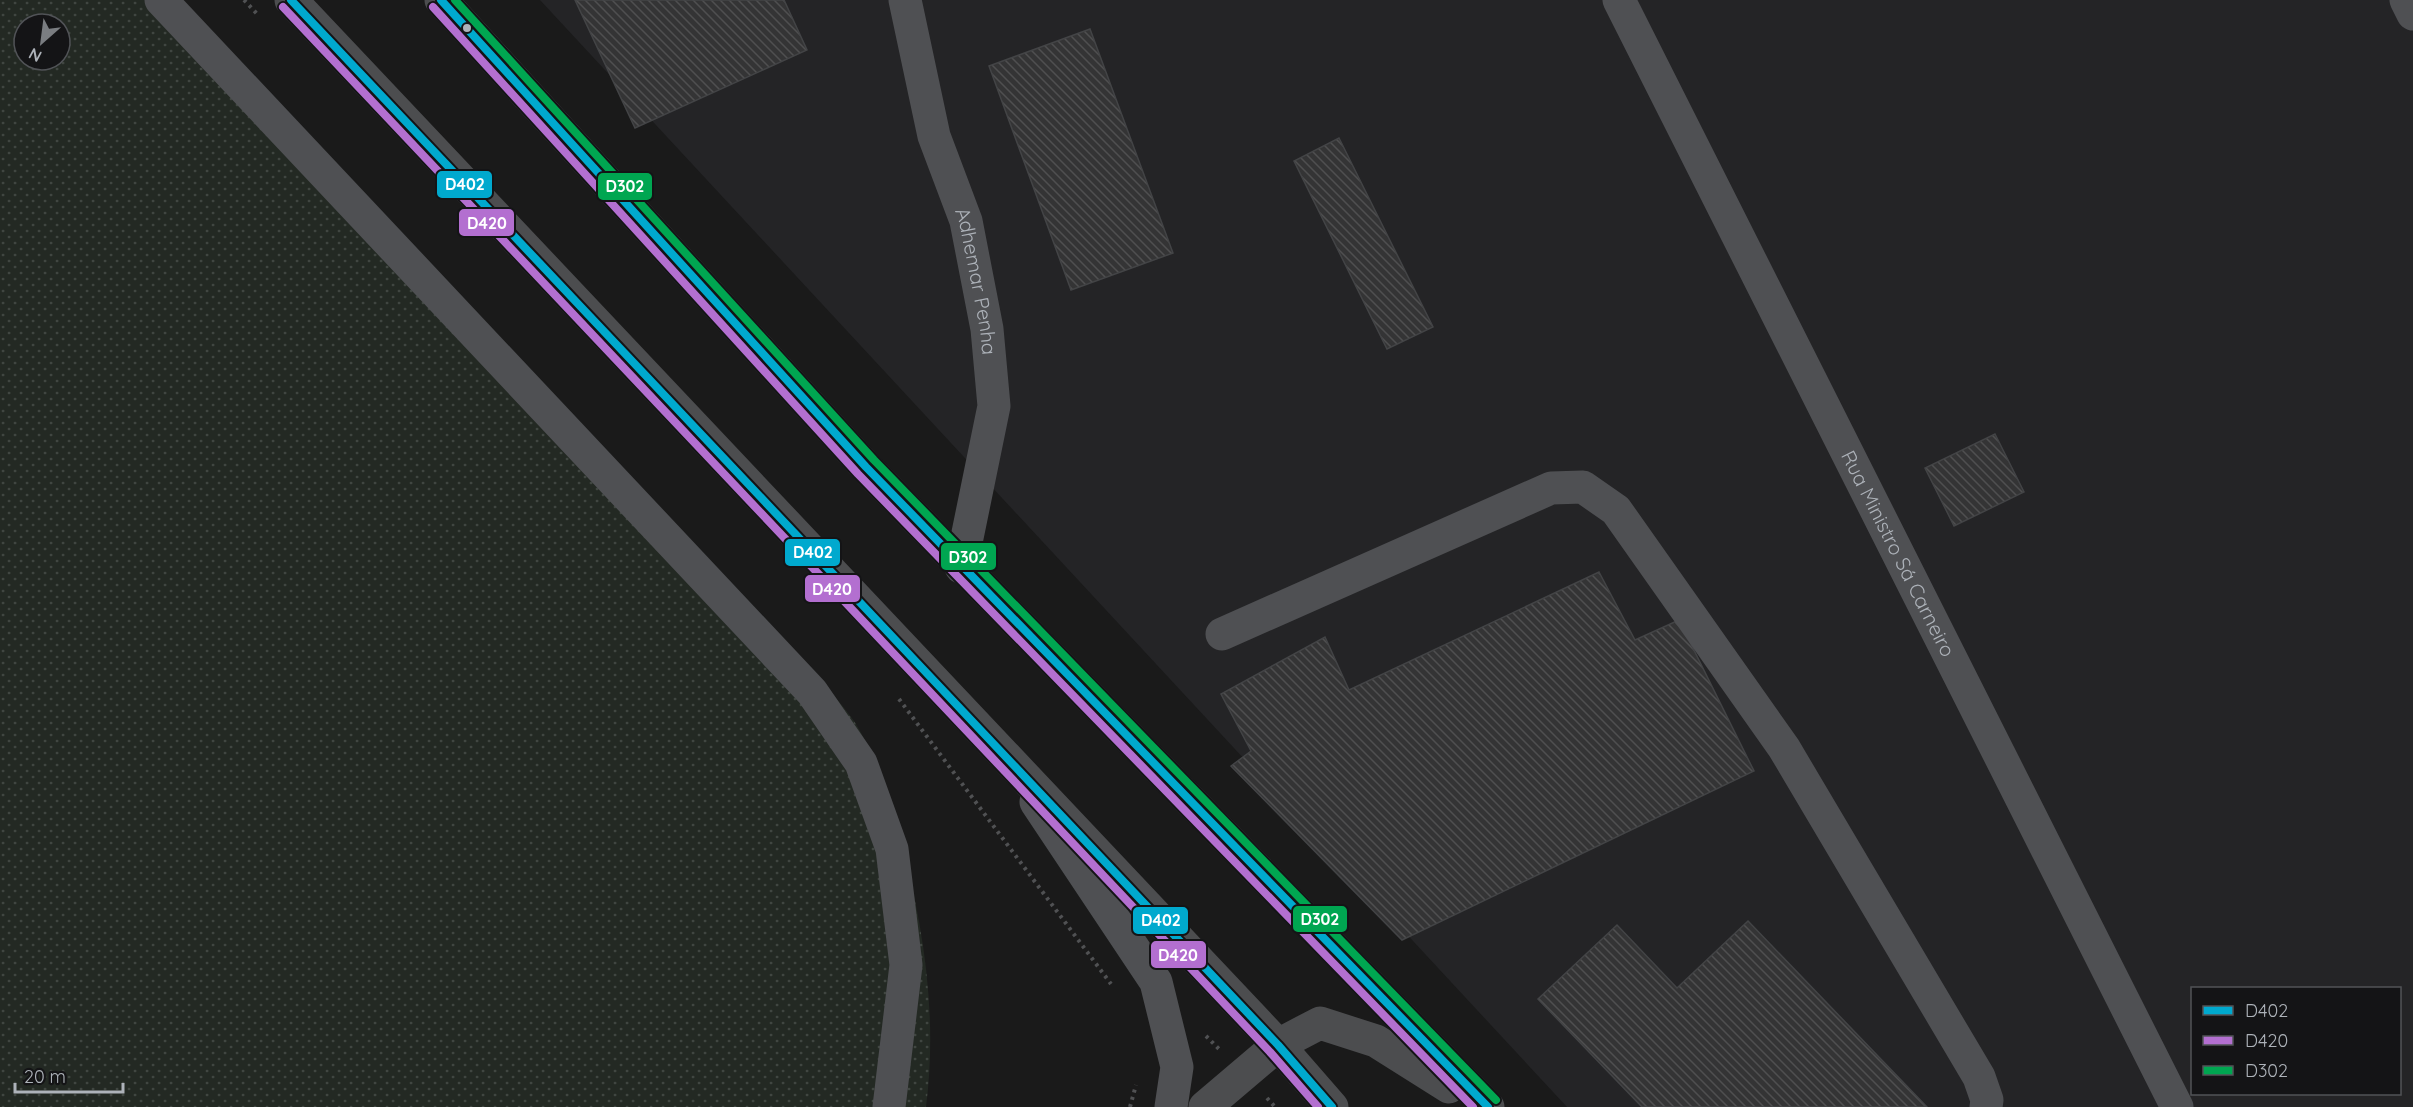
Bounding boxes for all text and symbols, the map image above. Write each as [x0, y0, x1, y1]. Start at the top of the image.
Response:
north arrow [12, 12, 72, 72]
unlabelled marker [461, 22, 473, 34]
text: N [25, 44, 45, 67]
line badge: D402 [436, 170, 493, 199]
line badge: D302 [597, 172, 653, 201]
text: D402 [445, 174, 485, 194]
text: D302 [606, 176, 644, 196]
street label: Adhemar Penha [950, 204, 1002, 356]
line badge: D420 [458, 208, 515, 237]
text: D420 [467, 213, 507, 233]
street label: Rua Ministro Sá Carneiro [1836, 446, 1961, 661]
line badge: D402 [784, 538, 841, 567]
text: D402 [793, 542, 833, 562]
line badge: D302 [940, 542, 997, 571]
text: D302 [949, 547, 987, 567]
line badge: D420 [804, 574, 861, 603]
text: D420 [812, 579, 852, 599]
line badge: D302 [1292, 905, 1348, 933]
line badge: D402 [1132, 906, 1189, 935]
text: D302 [1301, 909, 1339, 929]
text: D402 [1141, 910, 1181, 930]
line badge: D420 [1150, 940, 1207, 969]
text: D420 [1158, 945, 1198, 965]
legend [2191, 987, 2401, 1095]
text: D402 [2245, 999, 2288, 1022]
text: D420 [2245, 1029, 2288, 1052]
scale bar [15, 1056, 123, 1094]
text: D302 [2245, 1059, 2288, 1082]
text: 20 m [24, 1065, 66, 1088]

